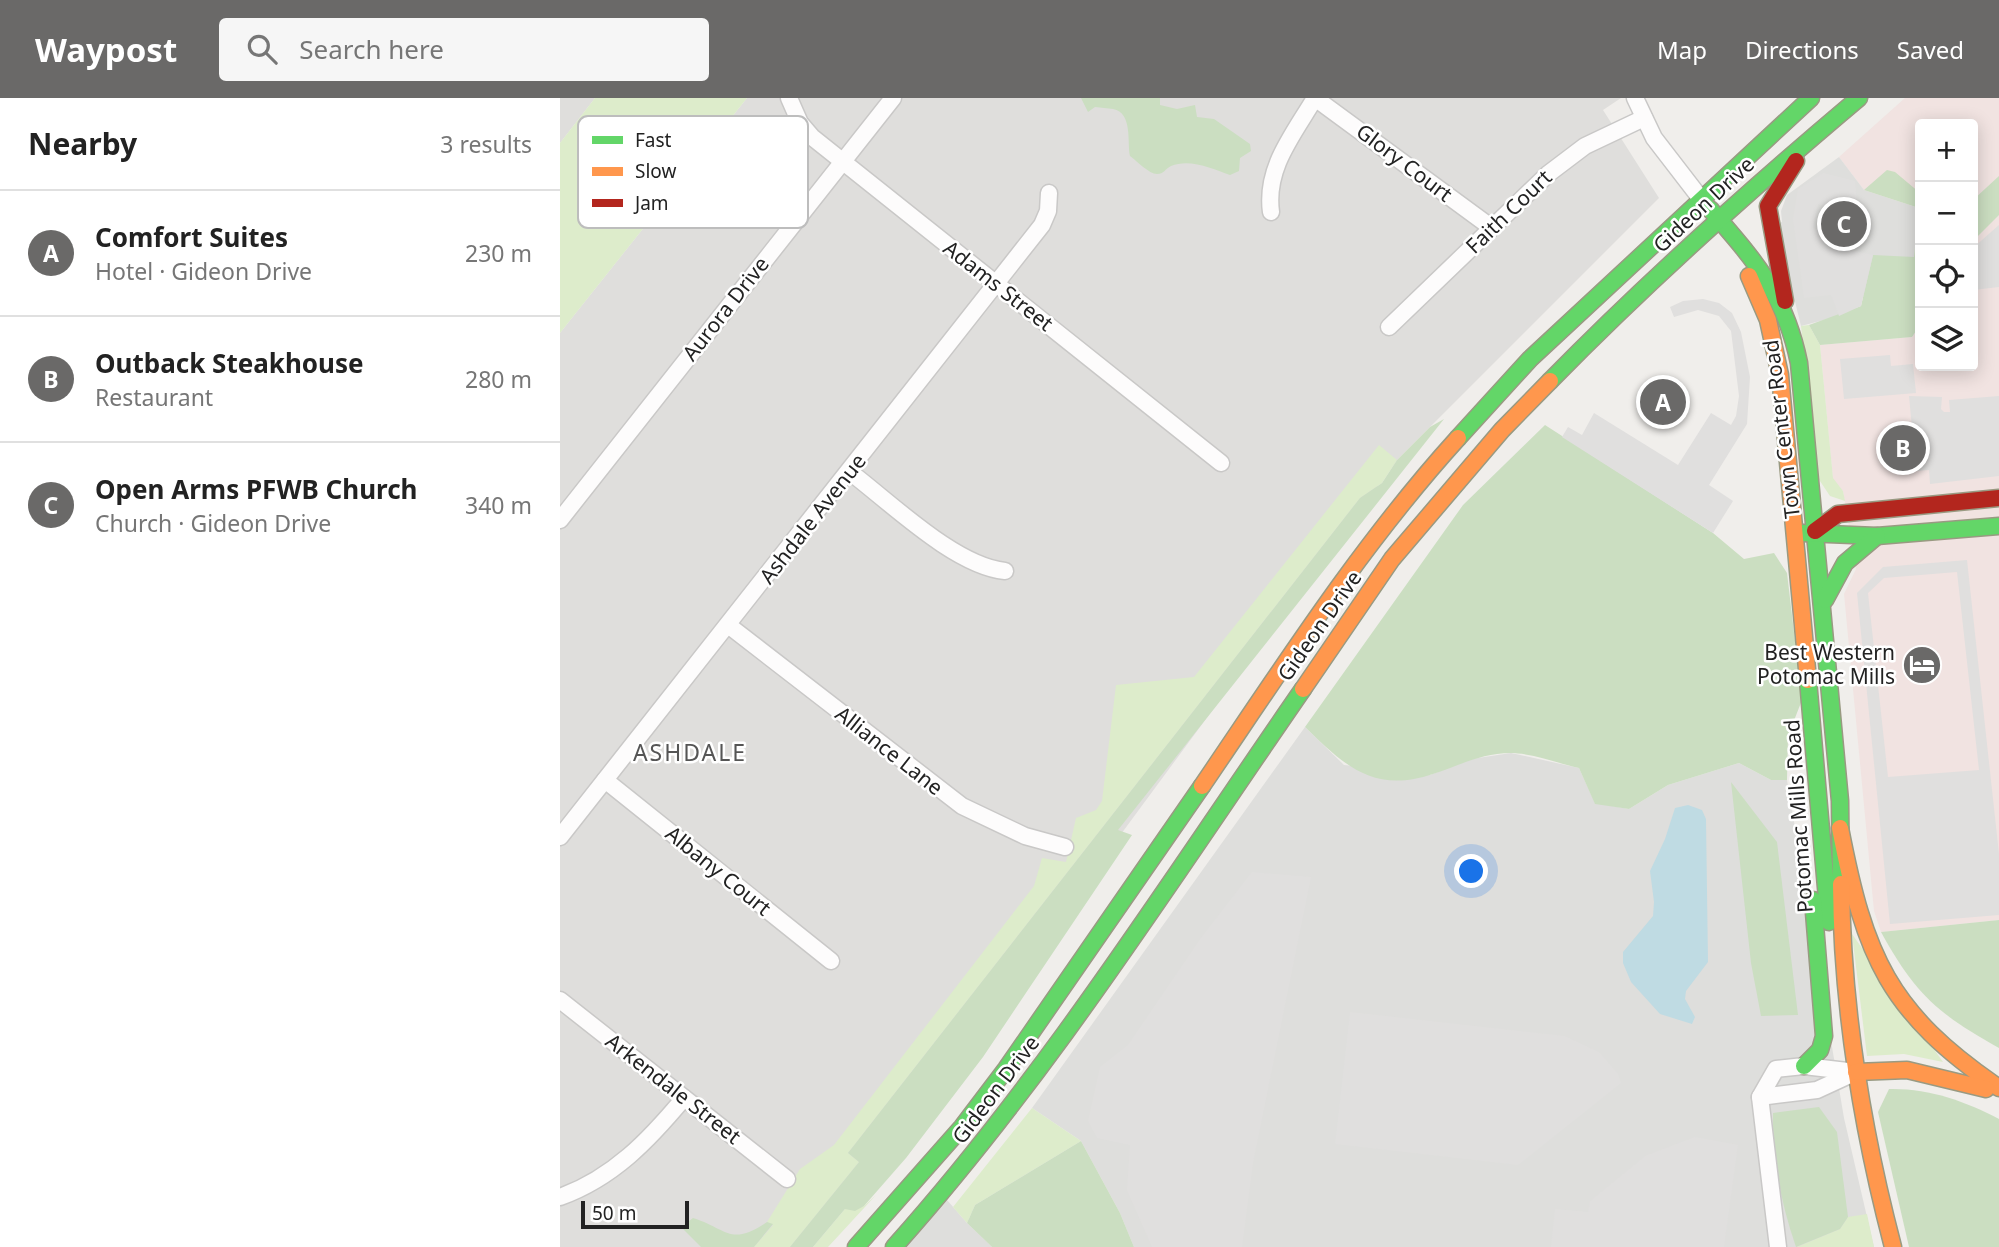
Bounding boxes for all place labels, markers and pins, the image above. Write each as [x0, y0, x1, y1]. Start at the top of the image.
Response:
pin: C [1821, 198, 1867, 250]
pin: A [1640, 376, 1686, 428]
pin: B [1880, 422, 1926, 474]
place label: Best Western Potomac Mills [1757, 638, 1895, 690]
hotel icon: Best Western Potomac Mills [1901, 644, 1943, 686]

